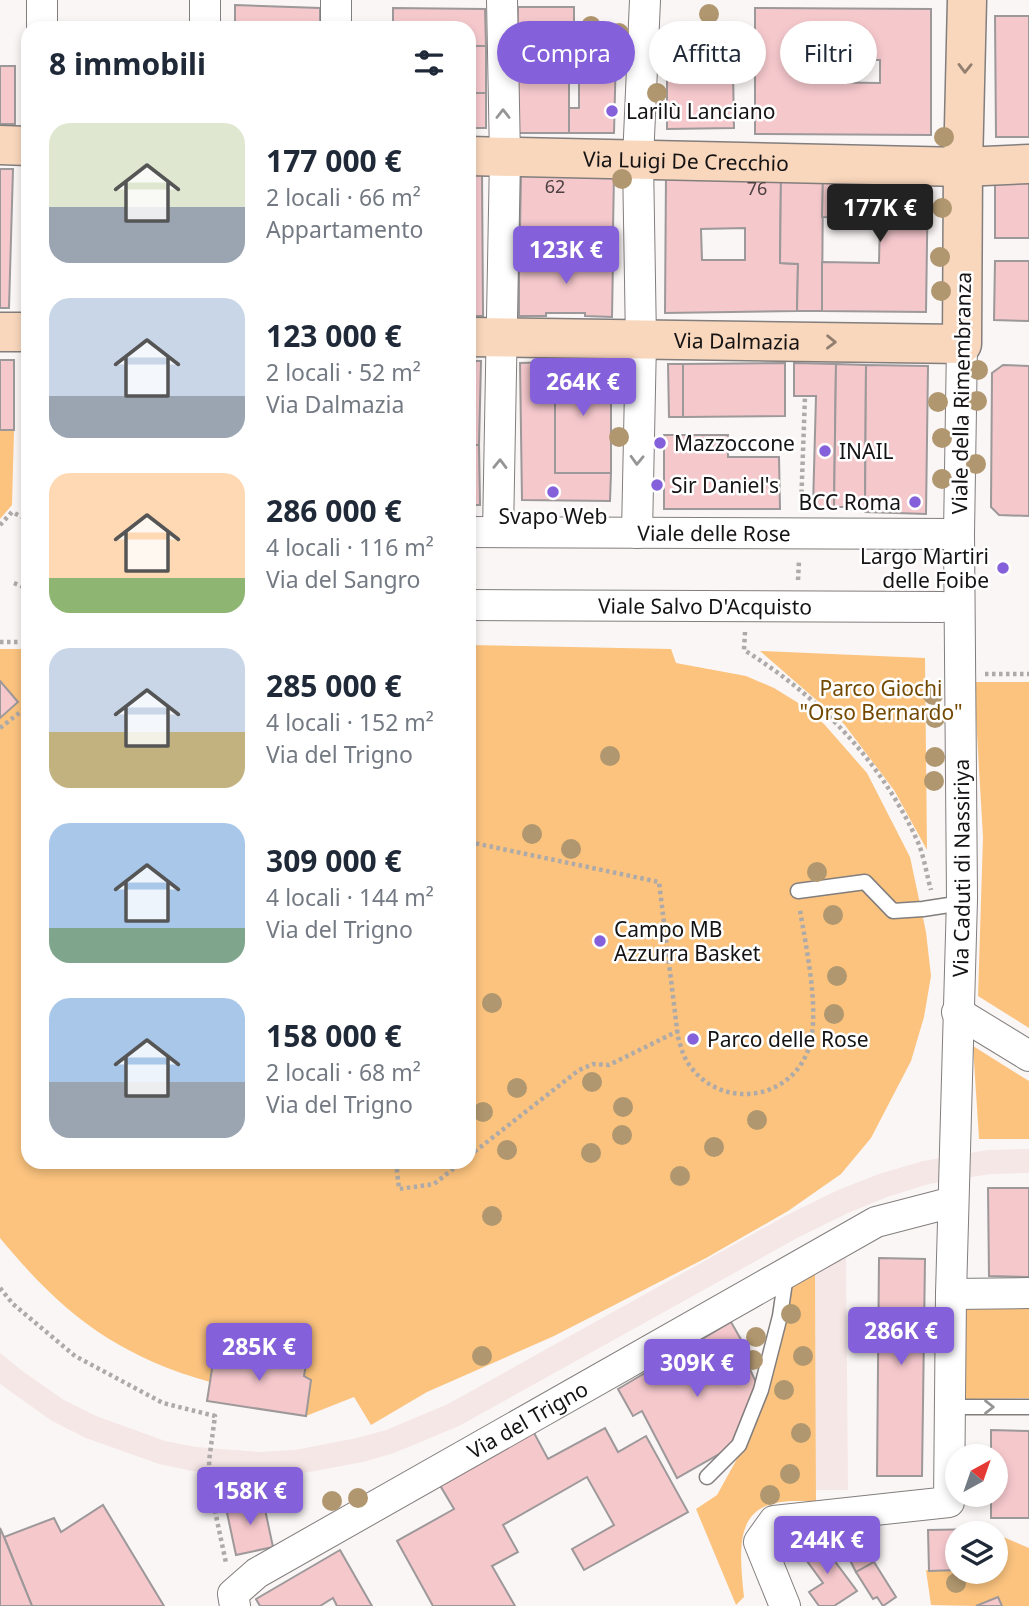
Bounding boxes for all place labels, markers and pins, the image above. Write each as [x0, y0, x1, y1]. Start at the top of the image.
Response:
place label: Larilù Lanciano [626, 97, 775, 125]
marker: Larilù Lanciano [604, 103, 620, 119]
pin: 177K € [823, 184, 937, 244]
pin: 123K € [509, 226, 623, 286]
pin: 264K € [526, 358, 640, 418]
place label: Mazzoccone [674, 429, 795, 457]
marker: Mazzoccone [652, 435, 668, 451]
place label: INAIL [839, 437, 894, 465]
marker: INAIL [817, 443, 833, 459]
place label: Sir Daniel's [671, 471, 779, 499]
marker: Sir Daniel's [649, 477, 665, 493]
marker: Svapo Web [545, 484, 561, 500]
place label: BCC Roma [799, 488, 901, 516]
marker: BCC Roma [907, 494, 923, 510]
place label: Svapo Web [499, 502, 607, 530]
place label: Largo Martiri delle Foibe [860, 542, 989, 594]
marker: Largo Martiri delle Foibe [995, 560, 1011, 576]
place label: Campo MB Azzurra Basket [614, 915, 761, 967]
marker: Campo MB Azzurra Basket [592, 933, 608, 949]
place label: Parco delle Rose [707, 1025, 869, 1053]
marker: Parco delle Rose [685, 1031, 701, 1047]
pin: 286K € [844, 1308, 958, 1367]
pin: 285K € [202, 1324, 316, 1383]
pin: 309K € [640, 1340, 754, 1399]
pin: 158K € [193, 1468, 307, 1527]
pin: 244K € [770, 1516, 884, 1576]

